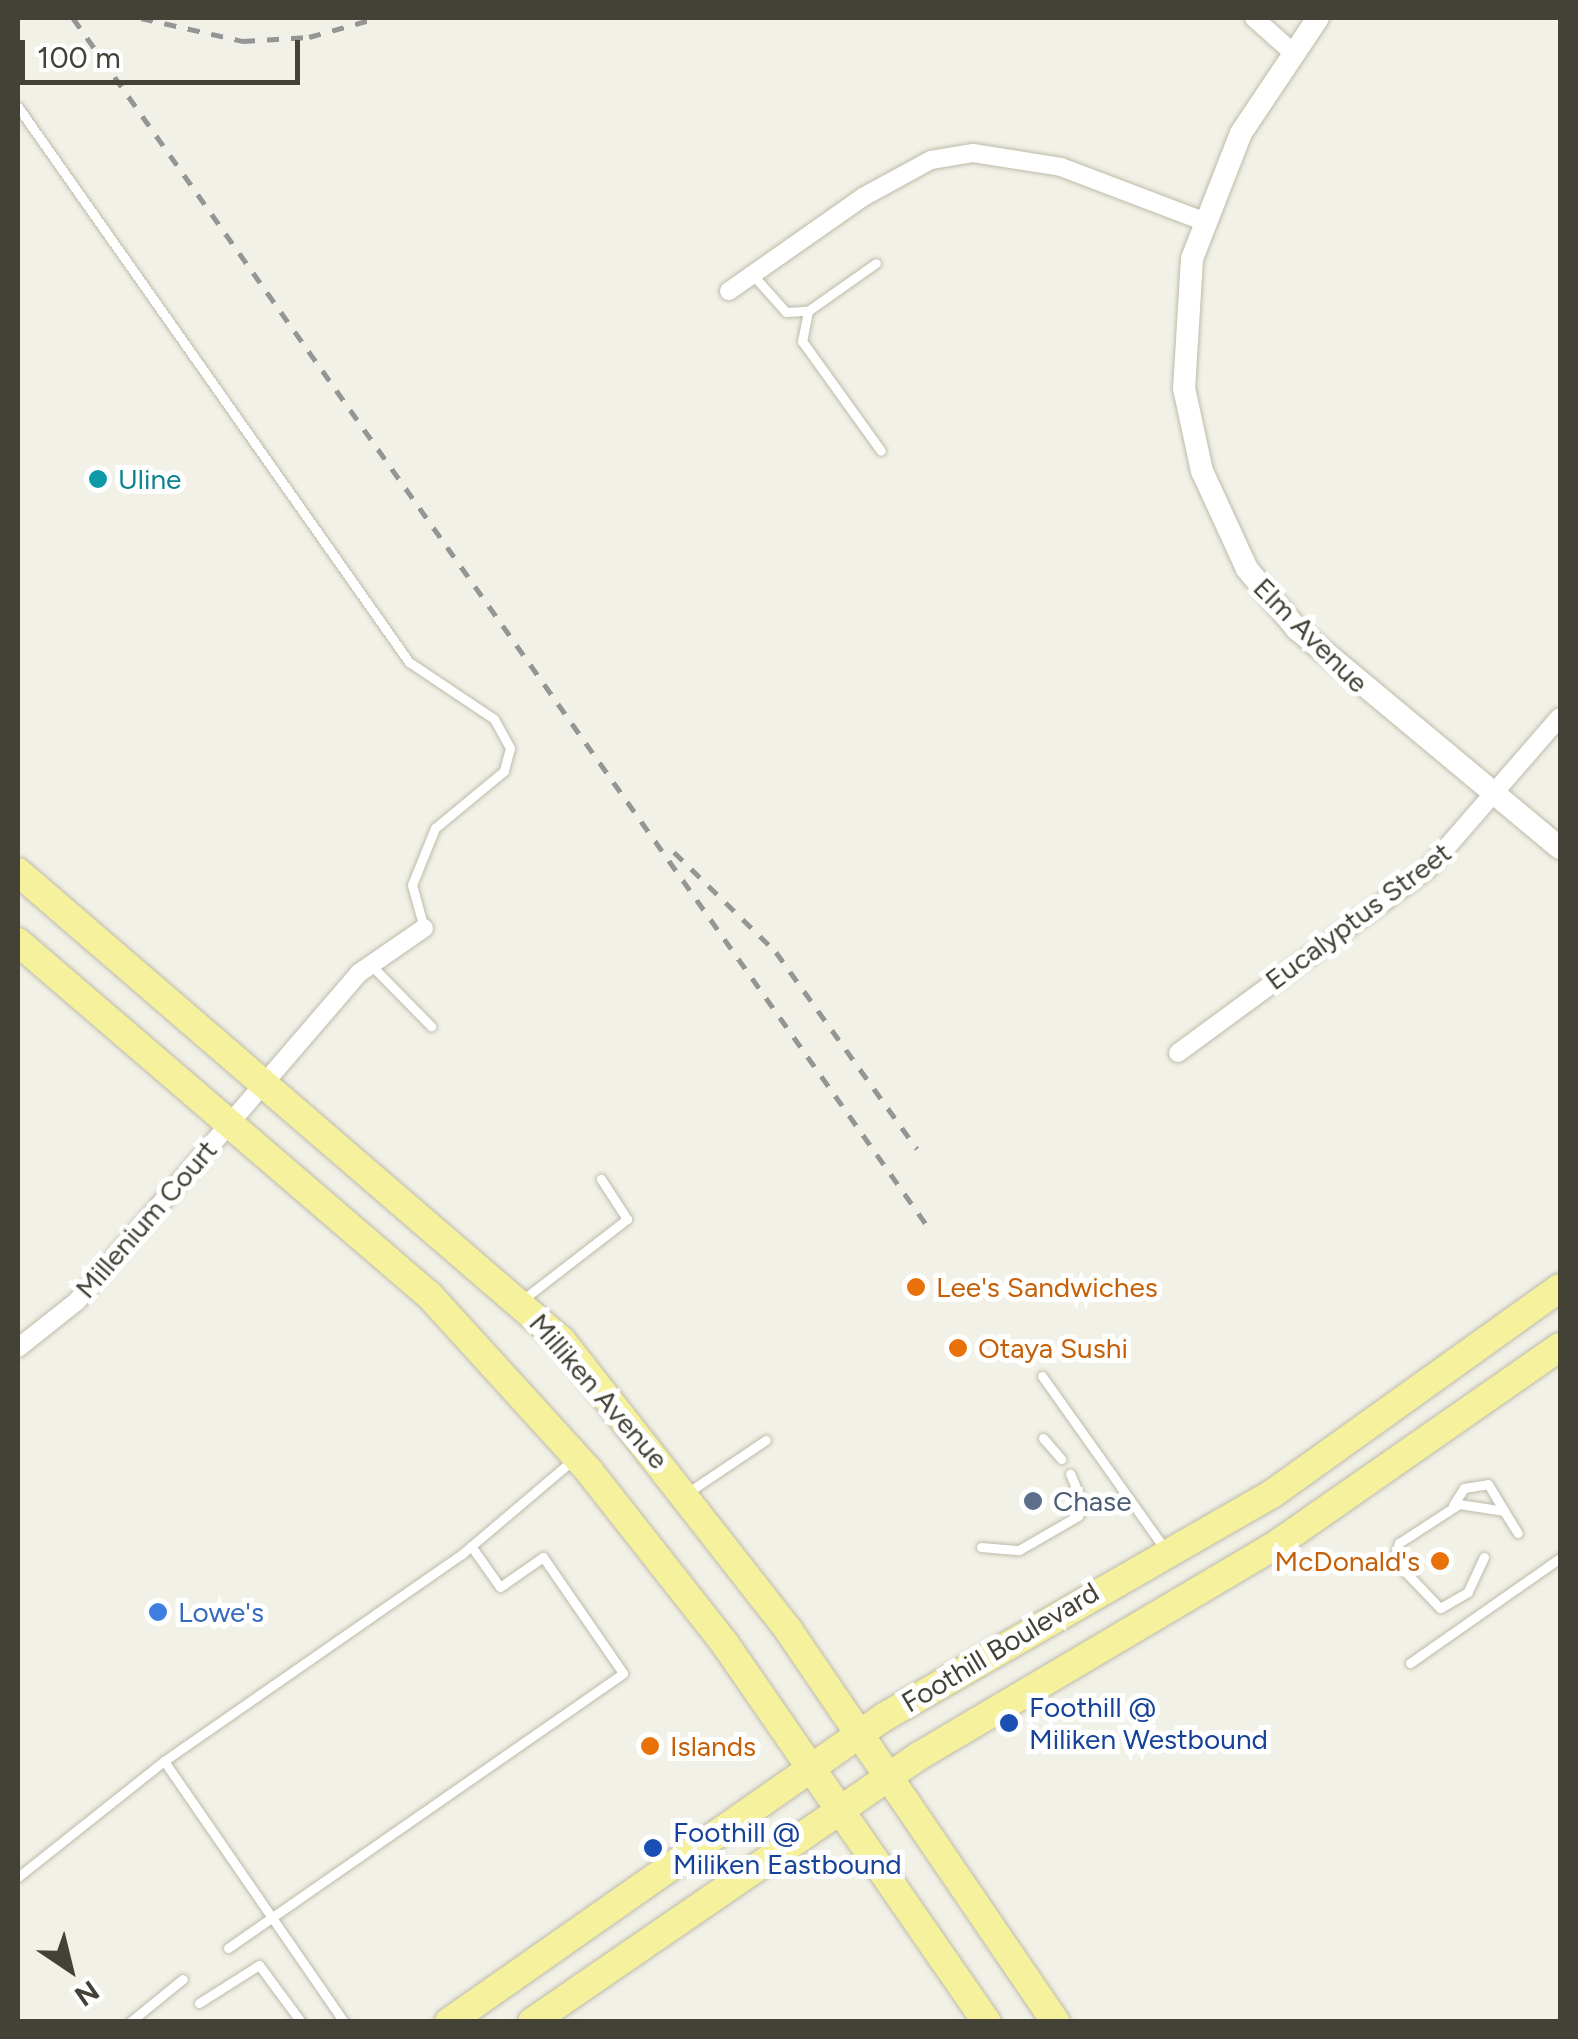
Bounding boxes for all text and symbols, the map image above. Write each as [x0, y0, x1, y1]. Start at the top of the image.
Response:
scale bar [25, 20, 305, 82]
text: 100 m [37, 39, 121, 76]
place label: Uline [118, 462, 181, 496]
marker: Uline [87, 468, 109, 490]
street label: Elm Avenue [1247, 571, 1375, 699]
street label: Eucalyptus Street [1259, 835, 1457, 997]
street label: Millenium Court [68, 1133, 224, 1305]
place label: Lee's Sandwiches [936, 1270, 1158, 1304]
marker: Lee's Sandwiches [905, 1276, 927, 1298]
street label: Milliken Avenue [522, 1306, 676, 1476]
place label: Otaya Sushi [978, 1331, 1128, 1365]
marker: Otaya Sushi [947, 1337, 969, 1359]
place label: Chase [1053, 1484, 1131, 1518]
marker: Chase [1022, 1490, 1044, 1512]
place label: McDonald's [1275, 1544, 1420, 1578]
marker: McDonald's [1429, 1550, 1451, 1572]
street label: Foothill Boulevard [895, 1575, 1105, 1719]
place label: Lowe's [178, 1595, 264, 1629]
marker: Lowe's [147, 1601, 169, 1623]
place label: Foothill @ Miliken Westbound [1029, 1690, 1268, 1756]
marker: Foothill @ Miliken Westbound [998, 1712, 1020, 1734]
place label: Islands [670, 1729, 756, 1763]
marker: Islands [639, 1735, 661, 1757]
place label: Foothill @ Miliken Eastbound [673, 1815, 902, 1881]
marker: Foothill @ Miliken Eastbound [642, 1837, 664, 1859]
north arrow [20, 1919, 120, 2019]
text: N [69, 1973, 106, 2014]

